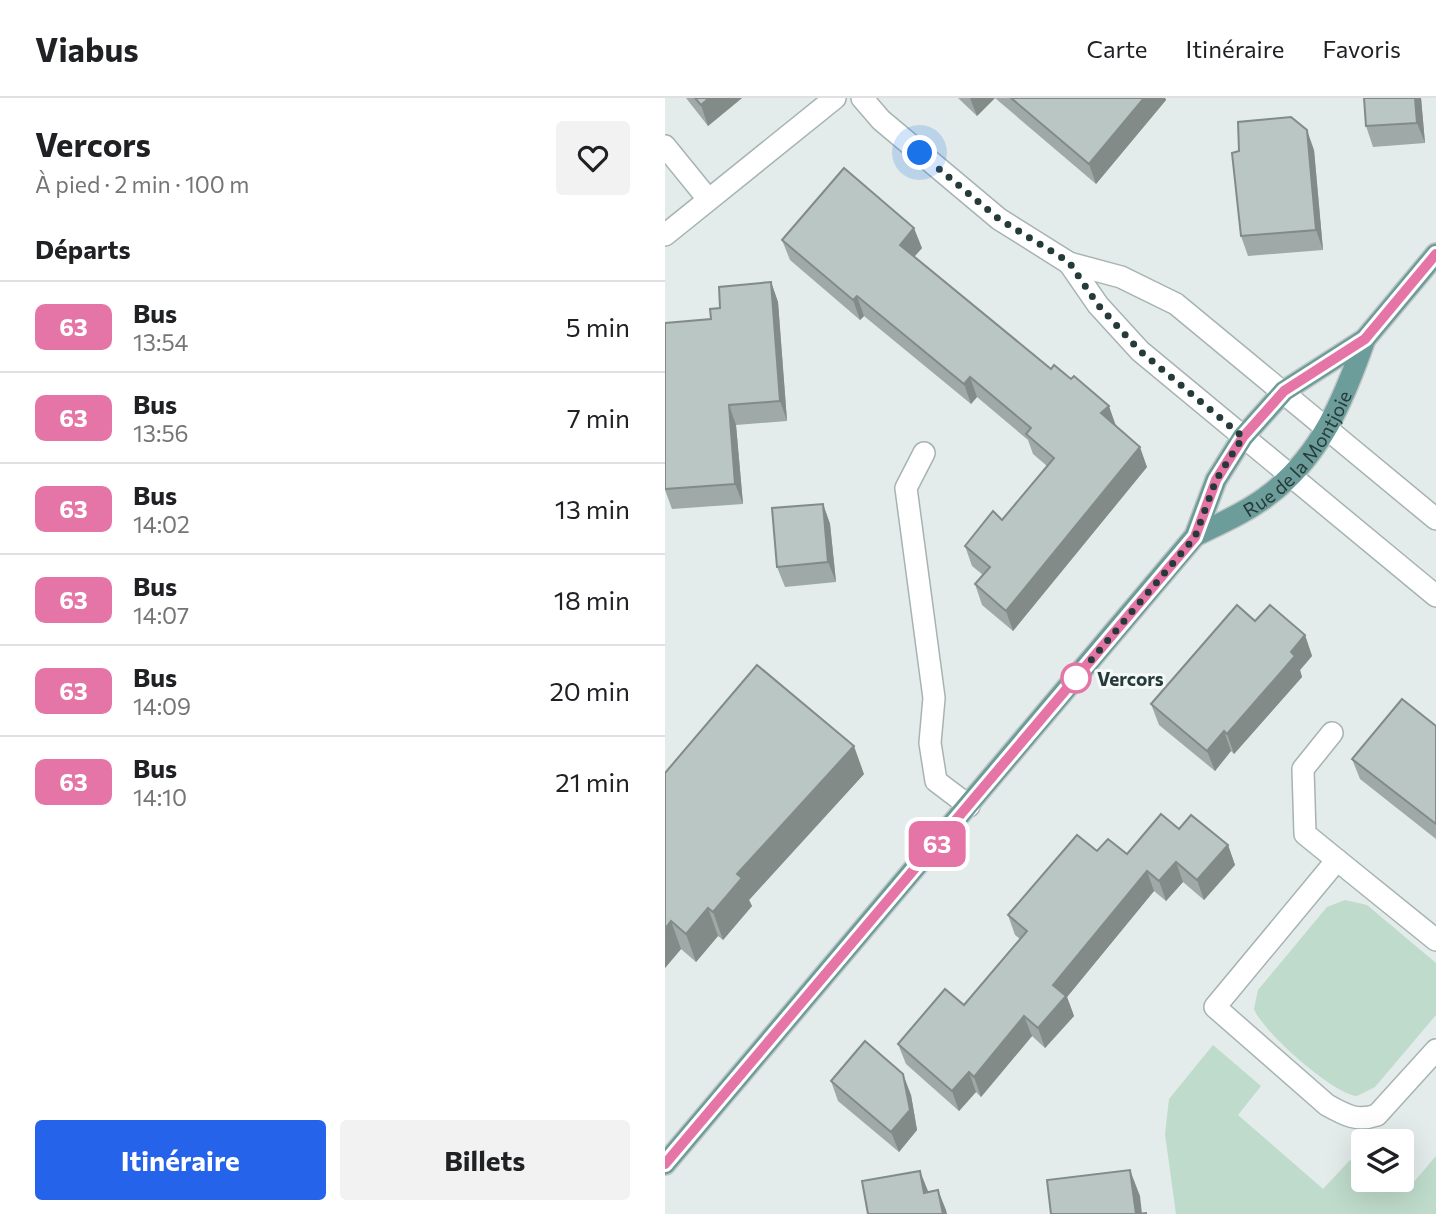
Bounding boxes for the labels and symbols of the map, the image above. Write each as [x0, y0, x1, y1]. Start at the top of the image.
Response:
your location [902, 135, 937, 170]
street label: Rue de la Montjoie [1239, 387, 1355, 521]
marker: Vercors [1061, 663, 1091, 693]
place label: Vercors [1097, 667, 1164, 690]
line badge: 63 [905, 821, 969, 867]

